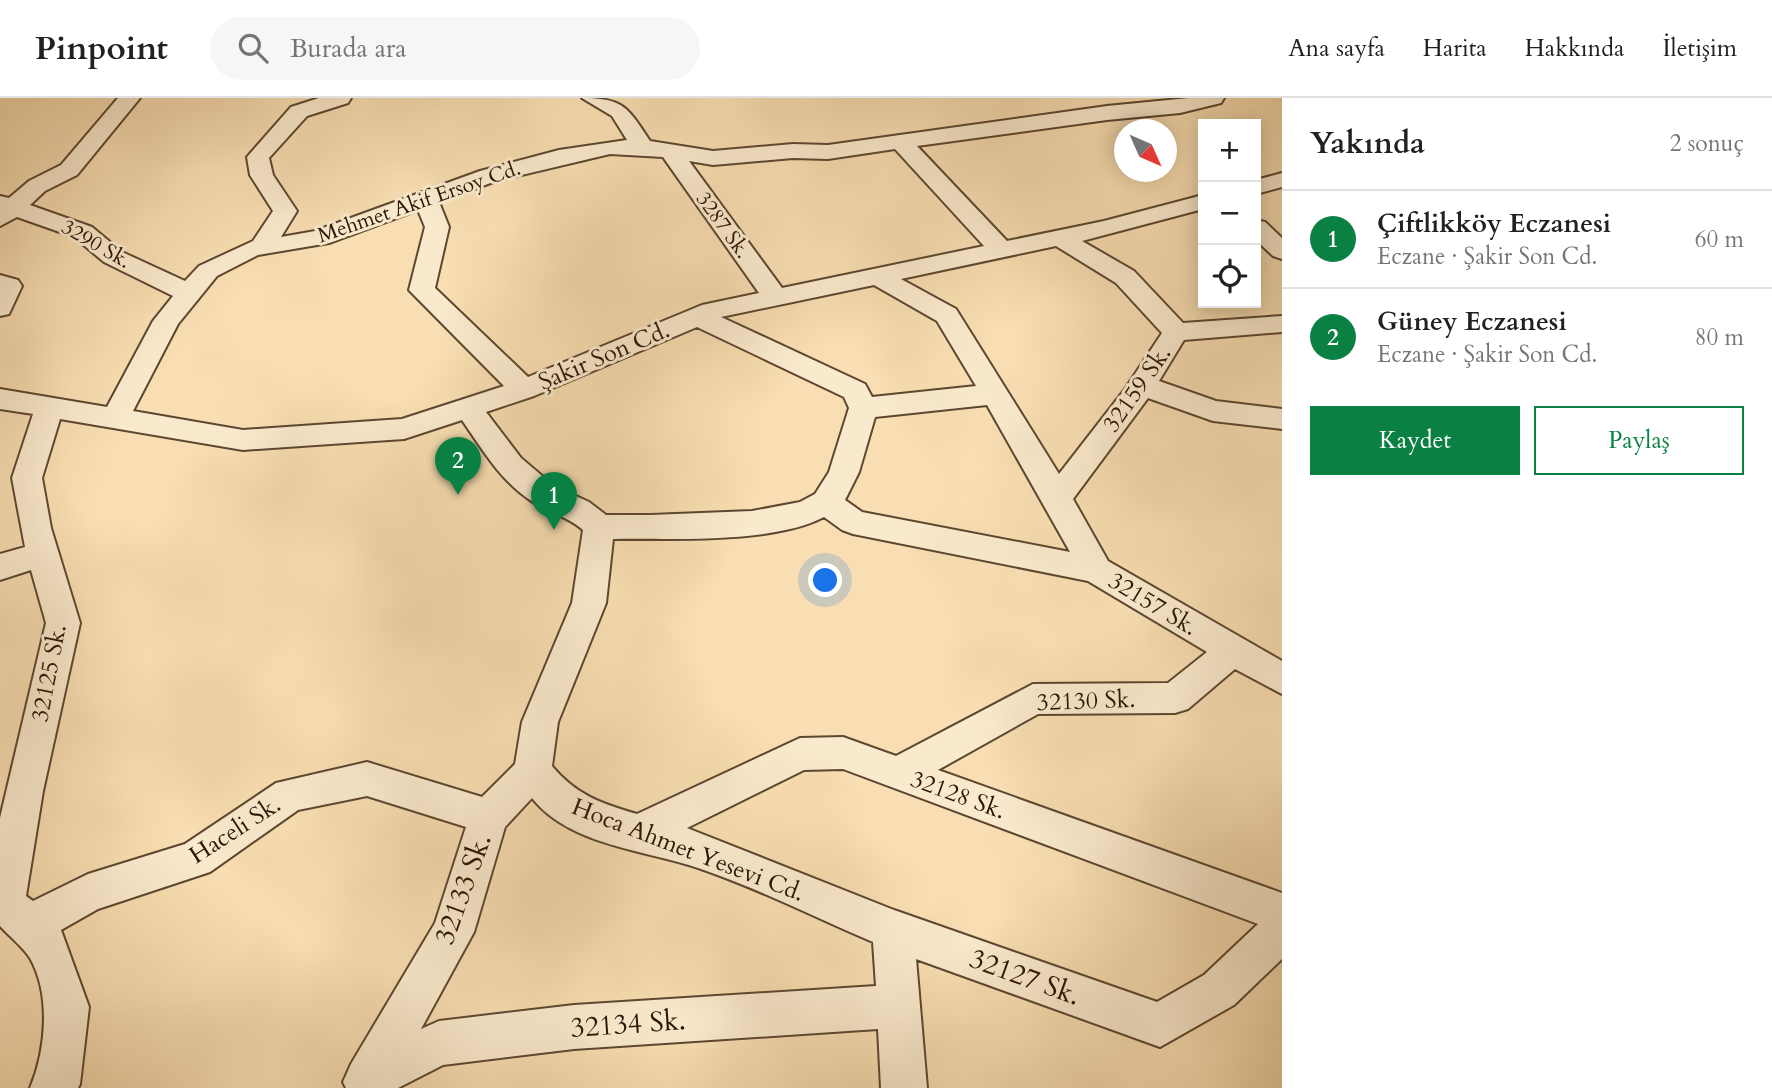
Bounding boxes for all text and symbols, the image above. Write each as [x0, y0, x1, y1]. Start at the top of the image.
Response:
search box [210, 17, 700, 80]
text: Pinpoint [35, 26, 168, 71]
icon: search [234, 29, 272, 67]
text: Burada ara [290, 31, 407, 66]
text: Ana sayfa [1289, 32, 1385, 65]
text: Harita [1423, 32, 1487, 65]
text: Hakkında [1525, 32, 1624, 65]
text: İletişim [1662, 32, 1737, 65]
north arrow [1114, 119, 1177, 182]
map controls [1198, 119, 1261, 308]
button: + [1198, 119, 1261, 182]
text: Yakında [1310, 123, 1425, 164]
text: 2 sonuç [1670, 128, 1744, 159]
street label: Mehmet Akif Ersoy Cd. [314, 154, 524, 250]
button: − [1198, 182, 1261, 245]
street label: 3287 Sk. [689, 186, 757, 264]
text: Çiftlikköy Eczanesi [1377, 206, 1611, 241]
street label: 3290 Sk. [56, 213, 136, 275]
text: 1 [1327, 224, 1339, 255]
text: 60 m [1695, 224, 1744, 255]
text: Eczane · Şakir Son Cd. [1377, 241, 1597, 272]
button: locate [1198, 245, 1261, 308]
text: Güney Eczanesi [1377, 304, 1567, 339]
street label: Şakir Son Cd. [533, 314, 675, 398]
text: 2 [1327, 322, 1339, 353]
text: 80 m [1695, 322, 1744, 353]
street label: 32159 Sk. [1095, 339, 1179, 439]
text: Eczane · Şakir Son Cd. [1377, 339, 1597, 370]
button: Kaydet [1310, 406, 1520, 475]
button: Paylaş [1534, 406, 1744, 475]
pin: 2 [435, 437, 481, 495]
pin: 1 [531, 472, 577, 530]
your location [808, 563, 842, 597]
street label: 32157 Sk. [1102, 564, 1204, 644]
street label: 32125 Sk. [23, 621, 75, 725]
street label: 32130 Sk. [1036, 683, 1136, 719]
street label: 32128 Sk. [906, 763, 1010, 827]
street label: Haceli Sk. [183, 788, 287, 872]
street label: Hoca Ahmet Yesevi Cd. [567, 790, 809, 910]
street label: 32133 Sk. [425, 828, 501, 950]
street label: 32127 Sk. [964, 939, 1086, 1015]
street label: 32134 Sk. [569, 1001, 687, 1047]

